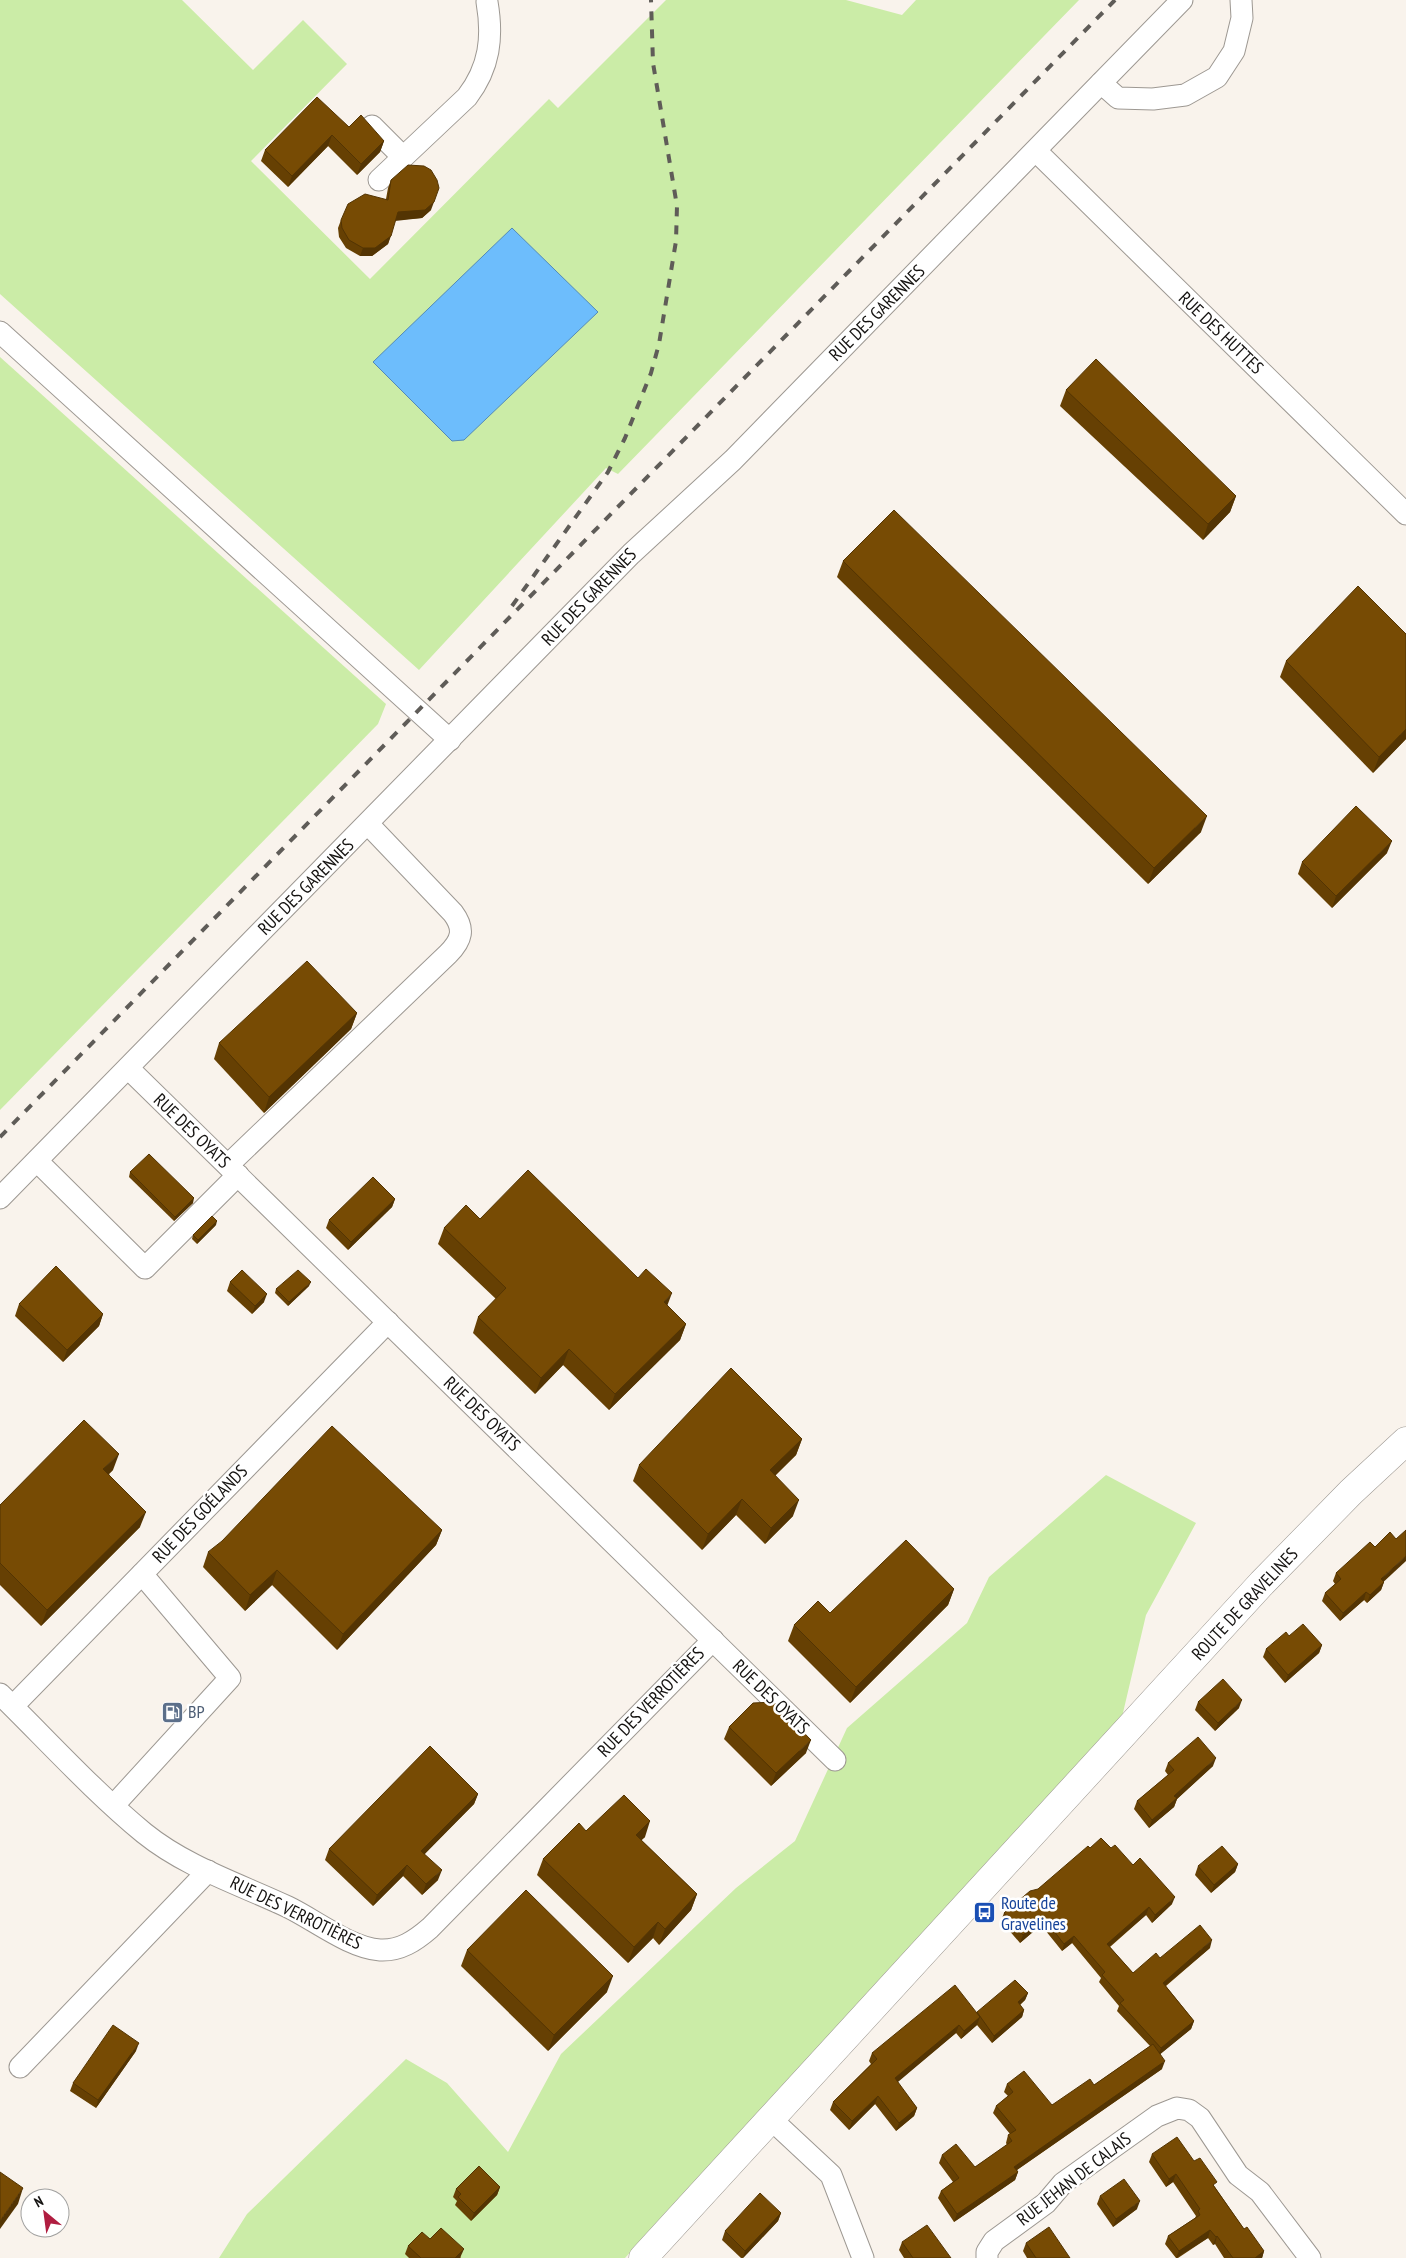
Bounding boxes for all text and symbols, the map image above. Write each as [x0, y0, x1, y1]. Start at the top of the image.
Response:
street label: RUE DES GARENNES [824, 259, 930, 366]
street label: RUE DES HUTTES [1174, 286, 1269, 379]
street label: RUE DES GARENNES [536, 543, 641, 650]
street label: RUE DES GARENNES [253, 833, 359, 940]
street label: RUE DES OYATS [149, 1088, 236, 1173]
street label: RUE DES OYATS [439, 1371, 526, 1456]
street label: RUE DES GOÉLANDS [147, 1460, 252, 1568]
street label: ROUTE DE GRAVELINES [1187, 1542, 1303, 1665]
street label: RUE DES VERROTIÈRES [592, 1642, 709, 1761]
street label: RUE DES OYATS [728, 1654, 815, 1739]
fuel station icon: BP [160, 1700, 184, 1724]
place label: BP [188, 1700, 205, 1723]
street label: RUE DES VERROTIÈRES [227, 1871, 366, 1955]
place label: Route de Gravelines [1001, 1891, 1066, 1935]
bus stop icon: Route de Gravelines [973, 1901, 997, 1925]
street label: RUE JEHAN DE CALAIS [1012, 2127, 1136, 2230]
north arrow [20, 2188, 70, 2238]
text: N [31, 2192, 46, 2211]

